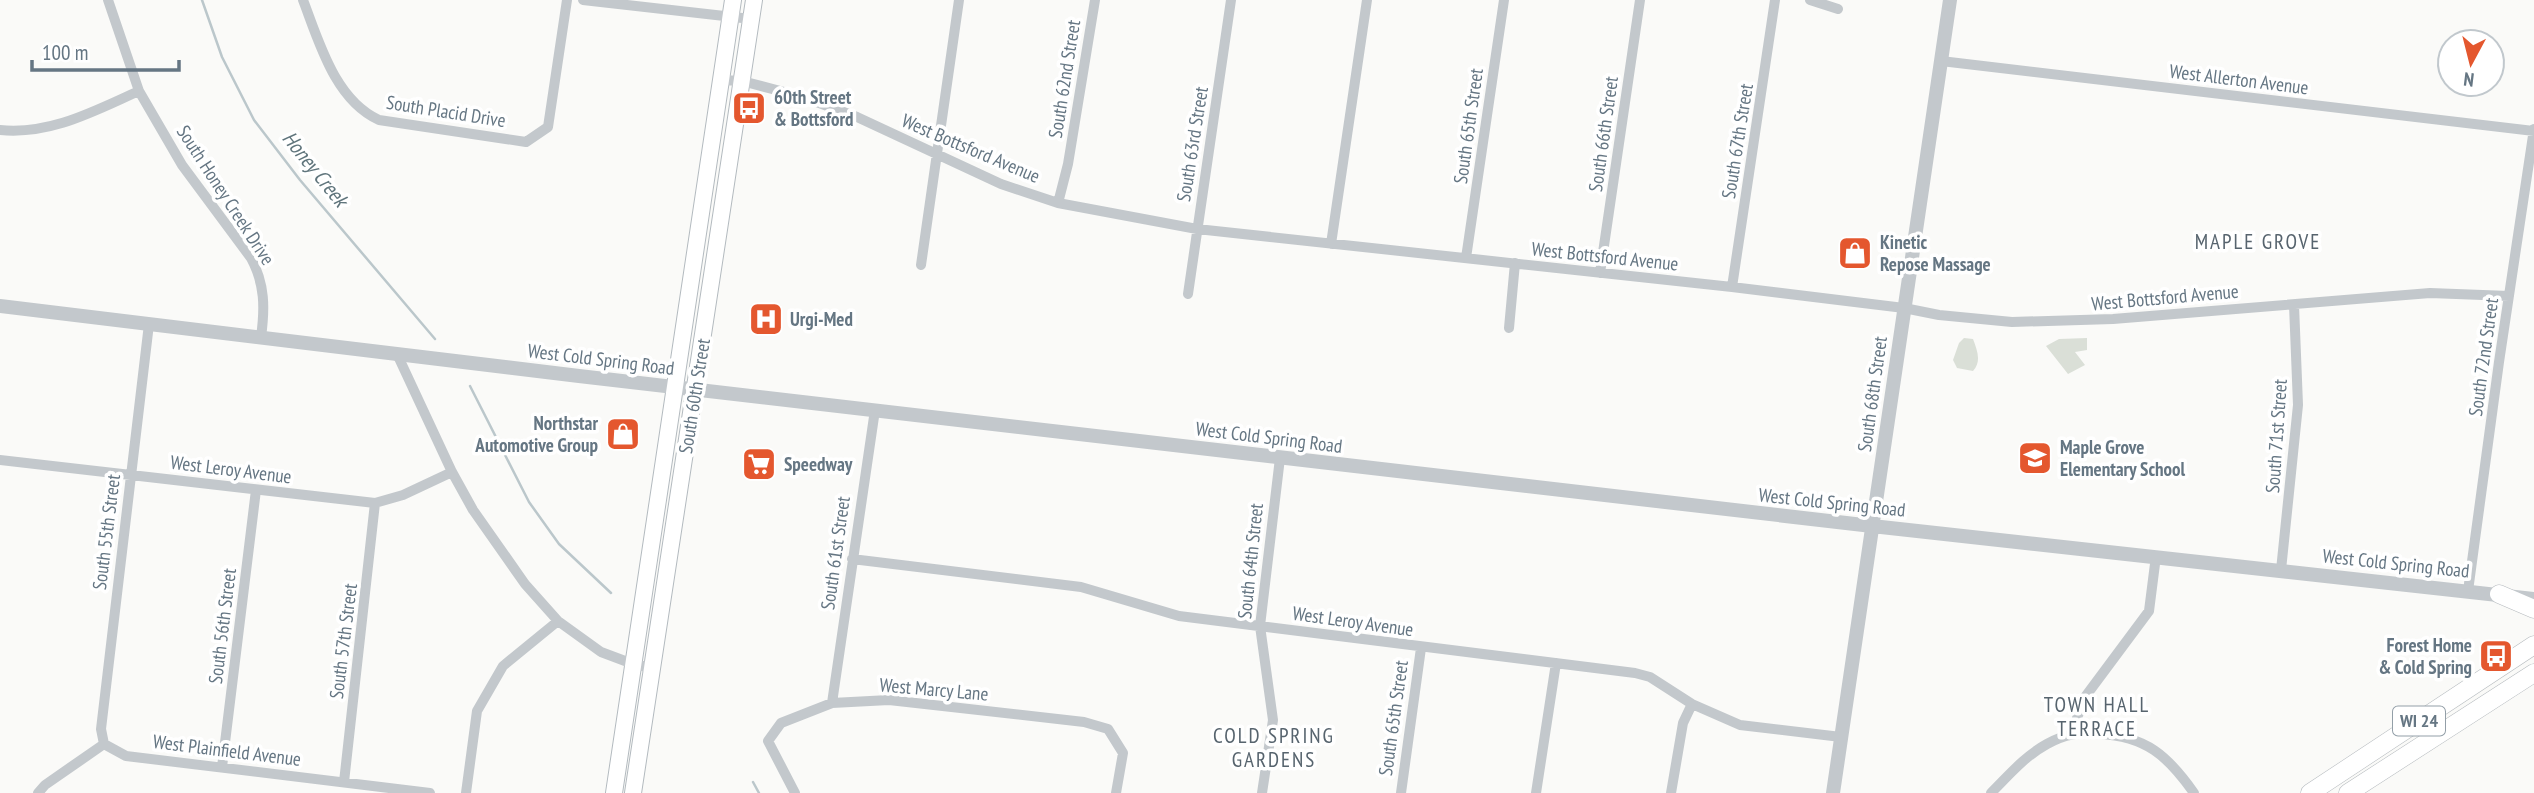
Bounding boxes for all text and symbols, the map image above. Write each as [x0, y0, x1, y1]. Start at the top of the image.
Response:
street label: South 62nd Street [1043, 17, 1085, 140]
scale bar [32, 28, 178, 72]
north arrow [2436, 28, 2506, 98]
text: 100 m [42, 39, 88, 66]
street label: West Allerton Avenue [2168, 59, 2310, 99]
street label: South 65th Street [1448, 66, 1488, 185]
text: N [2462, 67, 2475, 92]
street label: South 66th Street [1583, 74, 1623, 193]
street label: South 67th Street [1716, 81, 1758, 200]
street label: South 63rd Street [1171, 84, 1213, 203]
place label: 60th Street & Bottsford [774, 85, 854, 131]
bus stop icon: 60th Street & Bottsford [730, 89, 768, 127]
street label: South Placid Drive [385, 90, 508, 132]
street label: West Bottsford Avenue [898, 108, 1044, 188]
street label: South Honey Creek Drive [172, 121, 280, 269]
water label: Honey Creek [277, 125, 356, 214]
district label: MAPLE GROVE [2195, 228, 2321, 255]
place label: Kinetic Repose Massage [1880, 230, 1991, 276]
shop icon: Kinetic Repose Massage [1836, 234, 1874, 272]
street label: West Bottsford Avenue [1530, 236, 1680, 276]
street label: West Bottsford Avenue [2090, 279, 2240, 315]
street label: South 72nd Street [2463, 296, 2503, 418]
hospital icon: Urgi-Med [747, 300, 785, 338]
place label: Urgi-Med [790, 307, 853, 331]
street label: South 68th Street [1852, 334, 1892, 453]
street label: South 60th Street [673, 336, 715, 455]
street label: West Cold Spring Road [526, 338, 676, 380]
street label: South 71st Street [2260, 377, 2292, 494]
place label: Northstar Automotive Group [474, 411, 598, 457]
shop icon: Northstar Automotive Group [604, 415, 642, 453]
street label: West Cold Spring Road [1194, 416, 1344, 458]
place label: Maple Grove Elementary School [2060, 435, 2185, 481]
school or university icon: Maple Grove Elementary School [2016, 439, 2054, 477]
supermarket icon: Speedway [740, 445, 778, 483]
street label: West Leroy Avenue [169, 450, 293, 488]
place label: Speedway [784, 452, 853, 476]
street label: South 55th Street [87, 472, 125, 591]
street label: West Cold Spring Road [1757, 482, 1907, 522]
street label: South 61st Street [815, 494, 855, 611]
street label: South 64th Street [1232, 501, 1268, 620]
street label: West Cold Spring Road [2321, 543, 2471, 583]
street label: South 56th Street [203, 566, 241, 685]
street label: South 57th Street [324, 581, 362, 700]
street label: West Leroy Avenue [1291, 601, 1415, 641]
place label: Forest Home & Cold Spring [2378, 633, 2472, 679]
bus stop icon: Forest Home & Cold Spring [2477, 637, 2515, 675]
street label: South 65th Street [1373, 658, 1413, 777]
street label: West Marcy Lane [879, 672, 990, 706]
district label: TOWN HALL TERRACE [2044, 691, 2150, 742]
road number: WI 24 [2393, 706, 2445, 736]
district label: COLD SPRING GARDENS [1213, 722, 1335, 773]
street label: West Plainfield Avenue [152, 729, 303, 771]

